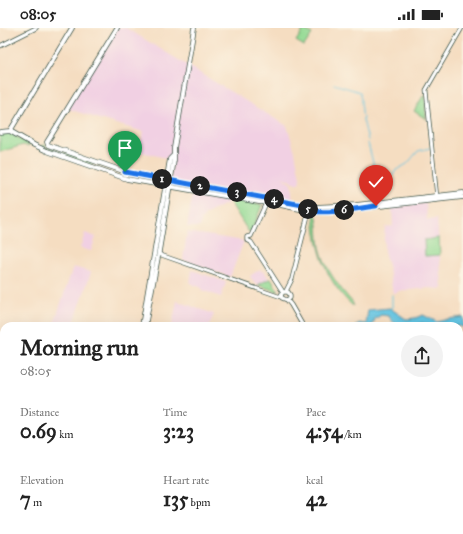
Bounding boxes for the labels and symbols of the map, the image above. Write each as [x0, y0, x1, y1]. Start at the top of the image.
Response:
pin [108, 131, 142, 172]
pin [359, 165, 393, 206]
pin: 1 [152, 169, 172, 189]
pin: 2 [190, 176, 210, 196]
pin: 3 [227, 182, 247, 202]
pin: 4 [264, 189, 284, 209]
pin: 5 [298, 199, 318, 219]
pin: 6 [334, 200, 354, 220]

